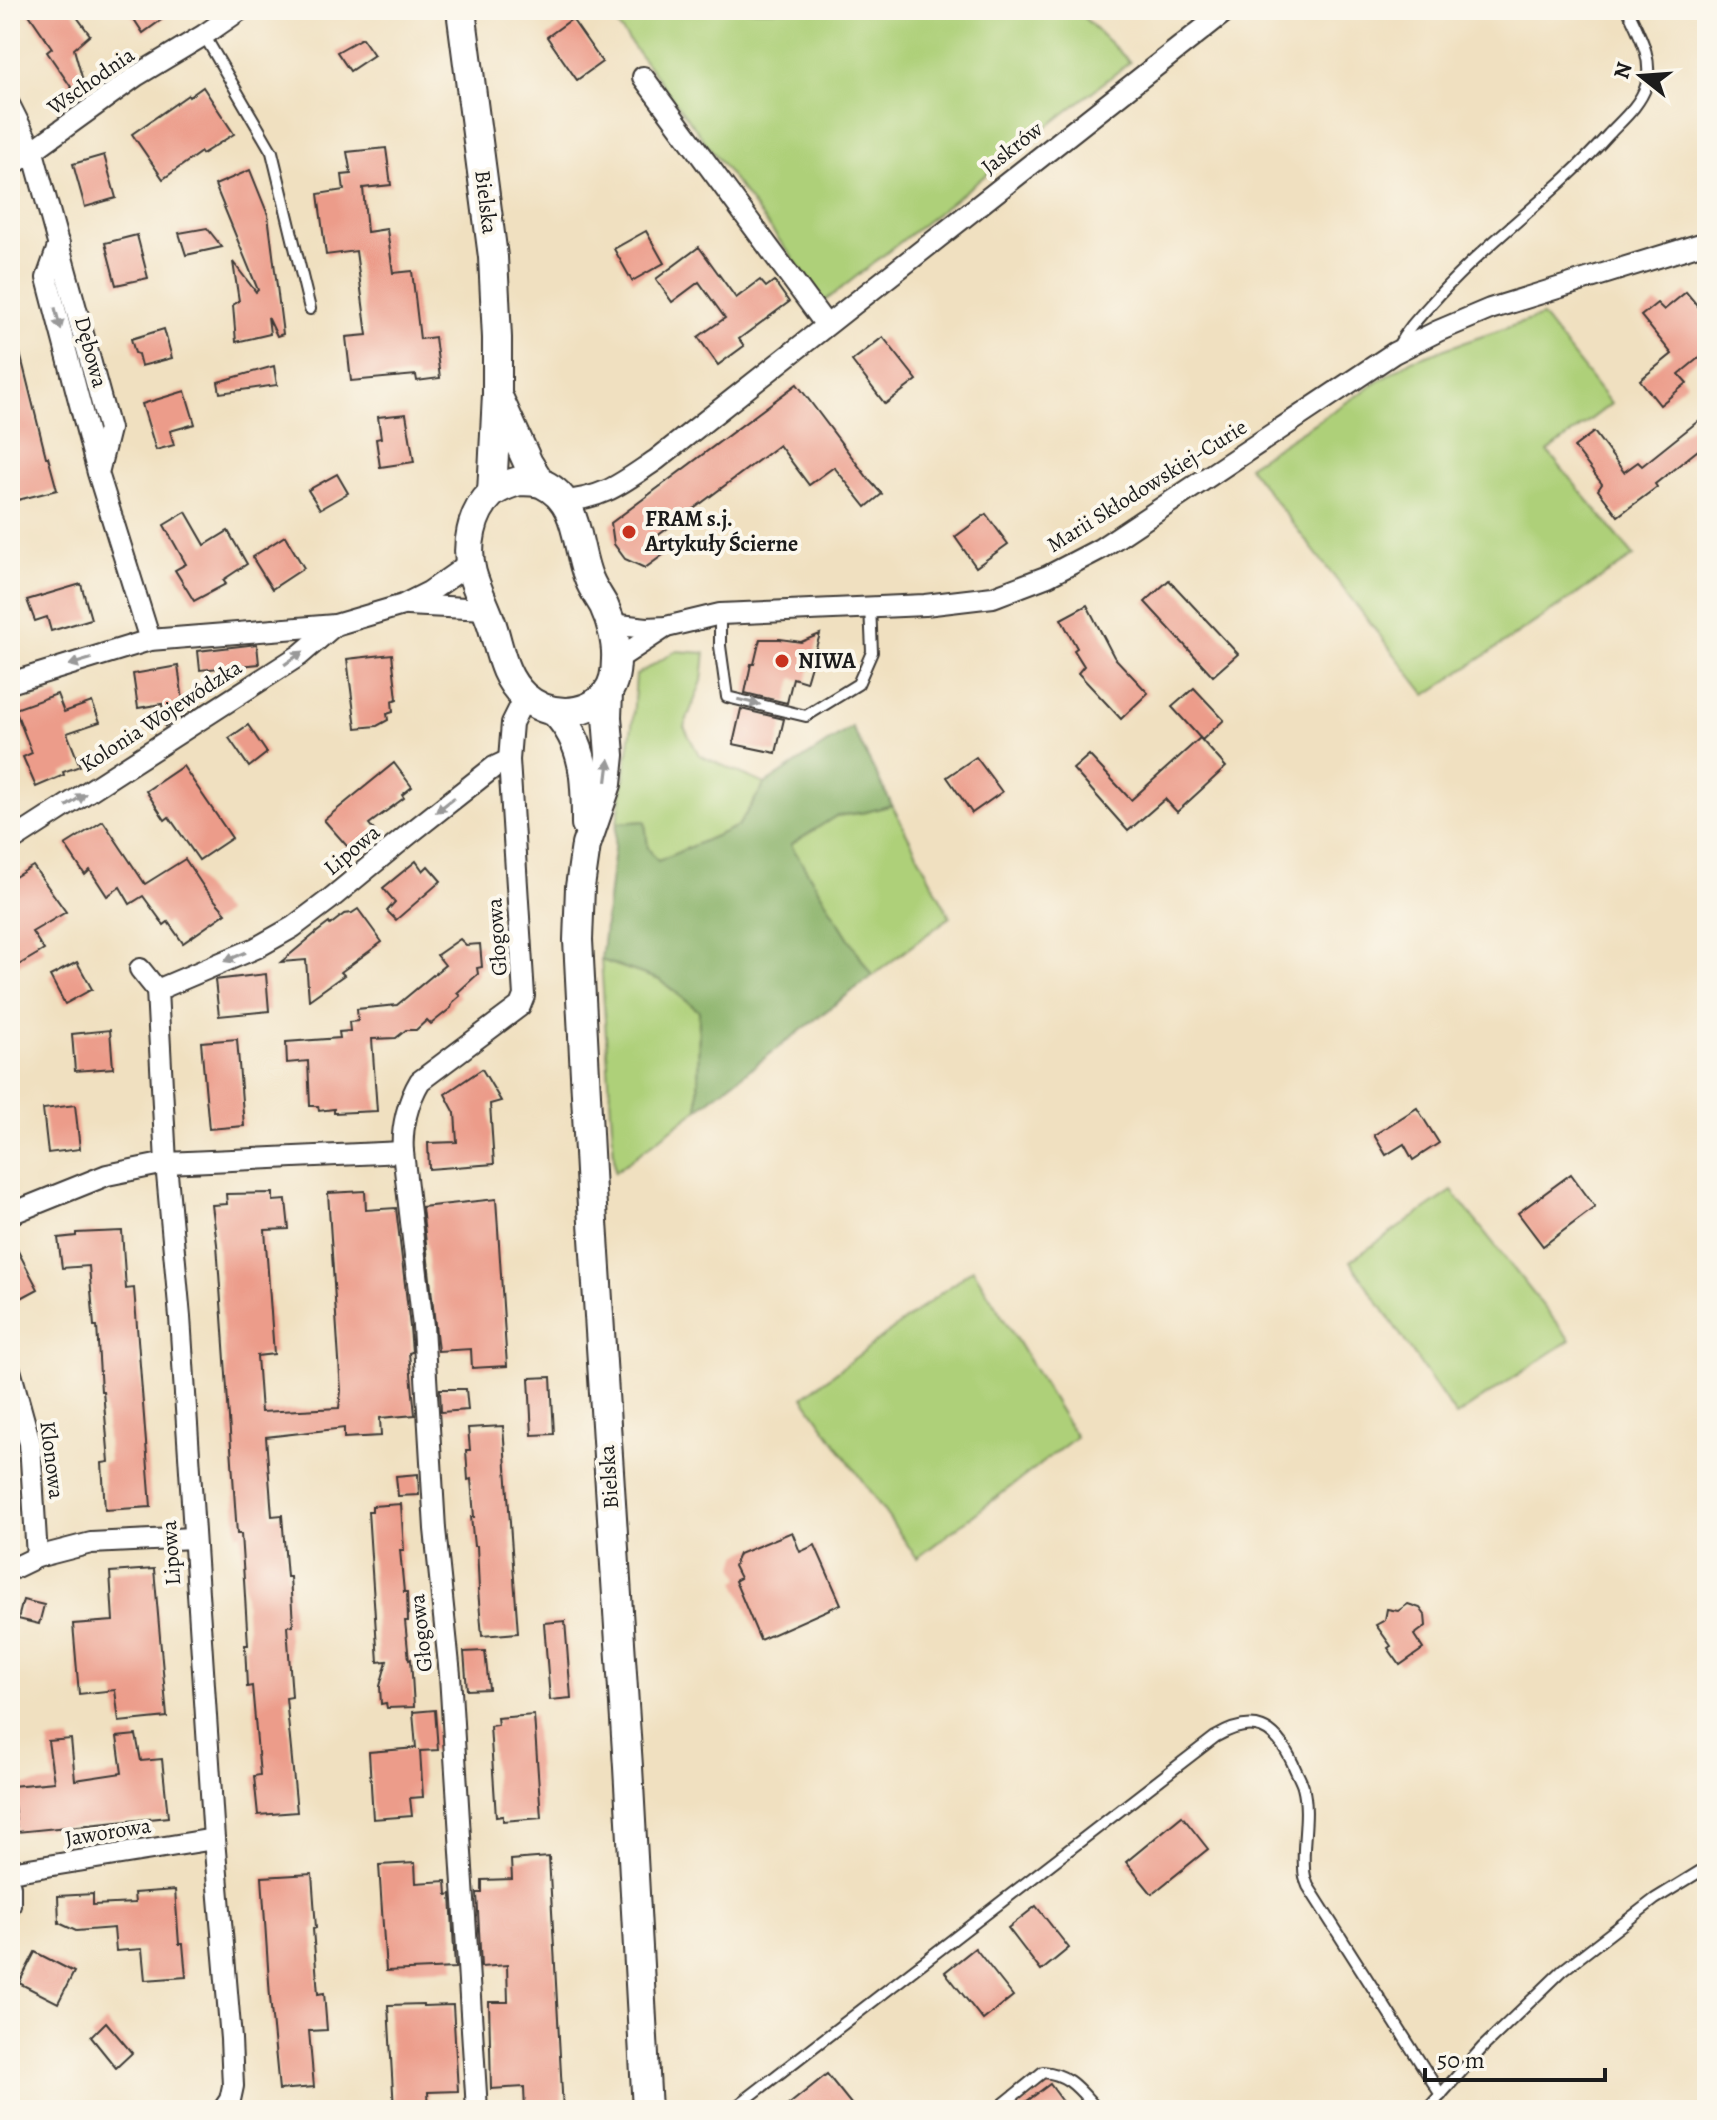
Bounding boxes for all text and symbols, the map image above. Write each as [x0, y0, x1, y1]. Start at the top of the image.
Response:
north arrow [1601, 36, 1681, 116]
street label: Wschodnia [41, 40, 141, 123]
text: N [1606, 58, 1640, 82]
street label: Jaskrów [975, 114, 1050, 182]
street label: Bielska [467, 168, 505, 236]
one-way arrow [52, 306, 64, 331]
street label: Dębowa [67, 313, 115, 392]
street label: Marii Skłodowskiej-Curie [1041, 412, 1253, 560]
place label: FRAM s.j. Artykuły Ścierne [644, 504, 798, 559]
marker: FRAM s.j. Artykuły Ścierne [620, 523, 638, 541]
place label: NIWA [798, 646, 856, 676]
one-way arrow [283, 651, 304, 666]
street label: Kolonia Wojewódzka [74, 652, 248, 780]
marker: NIWA [773, 652, 791, 670]
one-way arrow [68, 656, 92, 669]
one-way arrow [737, 696, 762, 709]
one-way arrow [602, 757, 615, 782]
one-way arrow [65, 792, 86, 807]
one-way arrow [435, 797, 455, 813]
street label: Lipowa [317, 817, 387, 882]
street label: Głogowa [479, 896, 515, 977]
one-way arrow [223, 951, 247, 964]
street label: Klonowa [32, 1419, 72, 1501]
street label: Bielska [592, 1443, 626, 1510]
street label: Lipowa [154, 1519, 188, 1586]
street label: Głogowa [402, 1592, 440, 1674]
street label: Jaworowa [63, 1810, 154, 1854]
scale bar [1425, 2032, 1605, 2082]
text: 50 m [1437, 2044, 1485, 2076]

